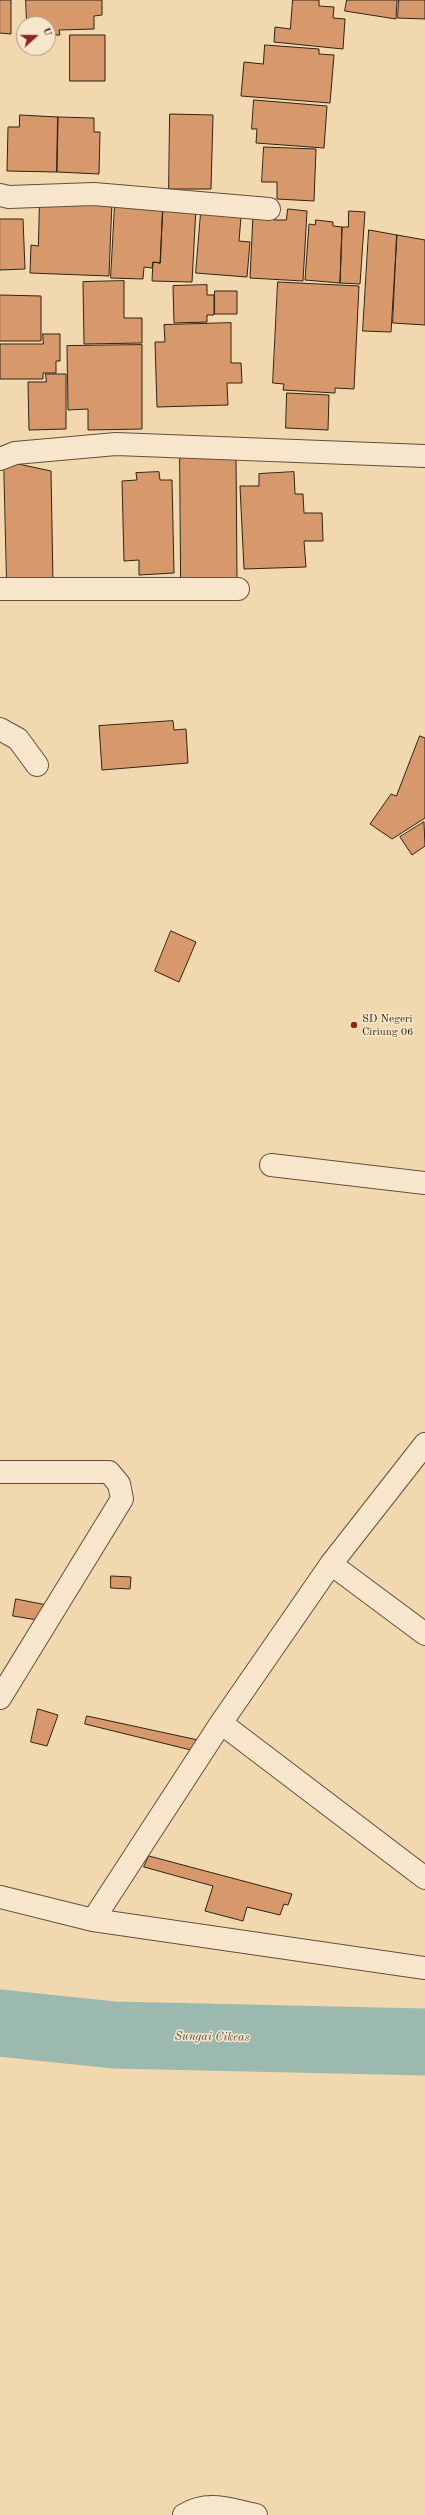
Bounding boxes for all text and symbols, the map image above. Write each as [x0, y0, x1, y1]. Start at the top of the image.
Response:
north arrow [16, 16, 56, 56]
text: U [40, 26, 53, 38]
place label: SD Negeri Ciriung 06 [362, 1012, 413, 1038]
marker: SD Negeri Ciriung 06 [349, 1020, 359, 1030]
water label: Sungai Cikeas [174, 2029, 250, 2045]

